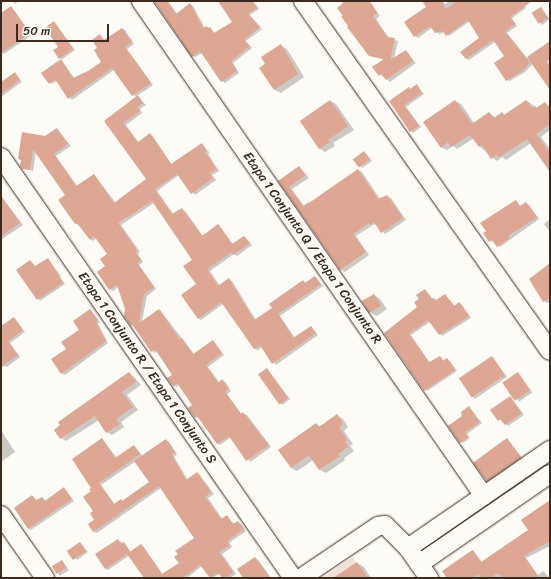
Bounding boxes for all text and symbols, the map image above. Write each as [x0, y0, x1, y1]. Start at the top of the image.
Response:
scale bar [18, 16, 111, 42]
text: 50 m [23, 20, 50, 42]
street label: Etapa 1 Conjunto Q / Etapa 1 Conjunto R [239, 149, 385, 347]
street label: Etapa 1 Conjunto R / Etapa 1 Conjunto S [75, 269, 219, 467]

